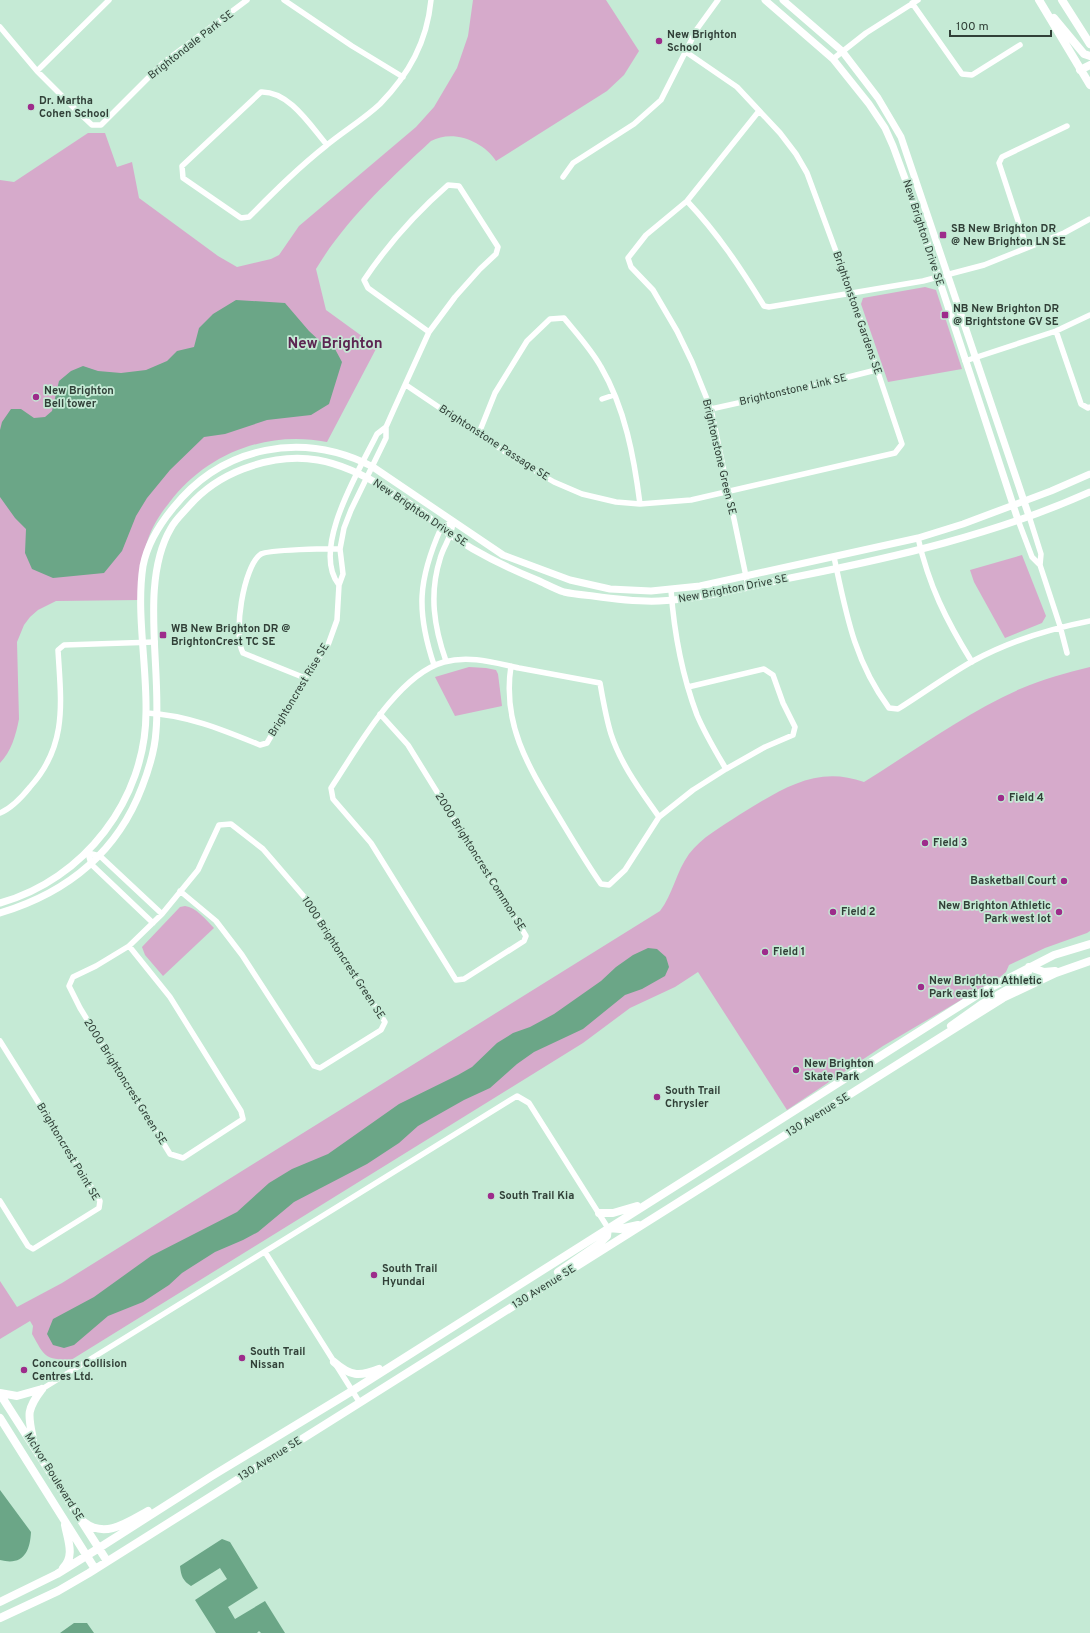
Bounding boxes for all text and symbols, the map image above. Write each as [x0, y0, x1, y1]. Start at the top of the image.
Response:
street label: Brightondale Park SE [145, 7, 237, 83]
scale bar [950, 12, 1051, 38]
text: 100 m [956, 19, 989, 35]
place label: New Brighton School [667, 28, 737, 55]
marker: New Brighton School [654, 36, 664, 46]
place label: Dr. Martha Cohen School [39, 94, 109, 121]
marker: Dr. Martha Cohen School [26, 102, 36, 112]
street label: New Brighton Drive SE [899, 178, 947, 288]
place label: SB New Brighton DR @ New Brighton LN SE [951, 222, 1066, 249]
marker: SB New Brighton DR @ New Brighton LN SE [938, 230, 948, 240]
street label: Brightonstone Gardens SE [829, 249, 885, 377]
place label: NB New Brighton DR @ Brightstone GV SE [953, 302, 1059, 329]
marker: NB New Brighton DR @ Brightstone GV SE [940, 310, 950, 320]
district label: New Brighton [287, 335, 383, 354]
street label: Brightonstone Link SE [738, 371, 848, 409]
place label: New Brighton Bell tower [44, 384, 114, 411]
marker: New Brighton Bell tower [31, 392, 41, 402]
street label: Brightonstone Green SE [699, 398, 739, 516]
street label: Brightonstone Passage SE [436, 402, 552, 484]
street label: New Brighton Drive SE [370, 476, 470, 550]
street label: New Brighton Drive SE [677, 572, 789, 606]
place label: WB New Brighton DR @ BrightonCrest TC SE [171, 622, 290, 649]
marker: WB New Brighton DR @ BrightonCrest TC SE [158, 630, 168, 640]
street label: Brightoncrest Rise SE [265, 641, 333, 739]
street label: 2000 Brightoncrest Common SE [431, 790, 529, 934]
place label: Field 4 [1009, 791, 1044, 805]
marker: Field 4 [996, 793, 1006, 803]
place label: Field 3 [933, 836, 967, 850]
marker: Field 3 [920, 838, 930, 848]
place label: Basketball Court [970, 874, 1056, 888]
marker: Basketball Court [1059, 876, 1069, 886]
street label: 1000 Brightoncrest Green SE [298, 894, 388, 1022]
place label: New Brighton Athletic Park west lot [938, 899, 1051, 926]
place label: Field 2 [841, 905, 876, 919]
marker: Field 2 [828, 907, 838, 917]
marker: New Brighton Athletic Park west lot [1054, 907, 1064, 917]
place label: Field 1 [773, 945, 805, 959]
marker: Field 1 [760, 947, 770, 957]
place label: New Brighton Athletic Park east lot [929, 974, 1042, 1001]
marker: New Brighton Athletic Park east lot [916, 982, 926, 992]
street label: 2000 Brightoncrest Green SE [80, 1016, 170, 1148]
place label: New Brighton Skate Park [804, 1057, 874, 1084]
marker: New Brighton Skate Park [791, 1065, 801, 1075]
place label: South Trail Chrysler [665, 1084, 721, 1111]
street label: 130 Avenue SE [784, 1090, 852, 1140]
marker: South Trail Chrysler [652, 1092, 662, 1102]
street label: Brightoncrest Point SE [33, 1100, 103, 1204]
place label: South Trail Kia [499, 1189, 574, 1203]
marker: South Trail Kia [486, 1191, 496, 1201]
place label: South Trail Hyundai [382, 1262, 438, 1289]
street label: 130 Avenue SE [510, 1262, 578, 1312]
marker: South Trail Hyundai [369, 1270, 379, 1280]
place label: South Trail Nissan [250, 1345, 306, 1372]
marker: South Trail Nissan [237, 1353, 247, 1363]
place label: Concours Collision Centres Ltd. [32, 1357, 127, 1384]
marker: Concours Collision Centres Ltd. [19, 1365, 29, 1375]
street label: McIvor Boulevard SE [21, 1430, 87, 1524]
street label: 130 Avenue SE [236, 1434, 304, 1484]

